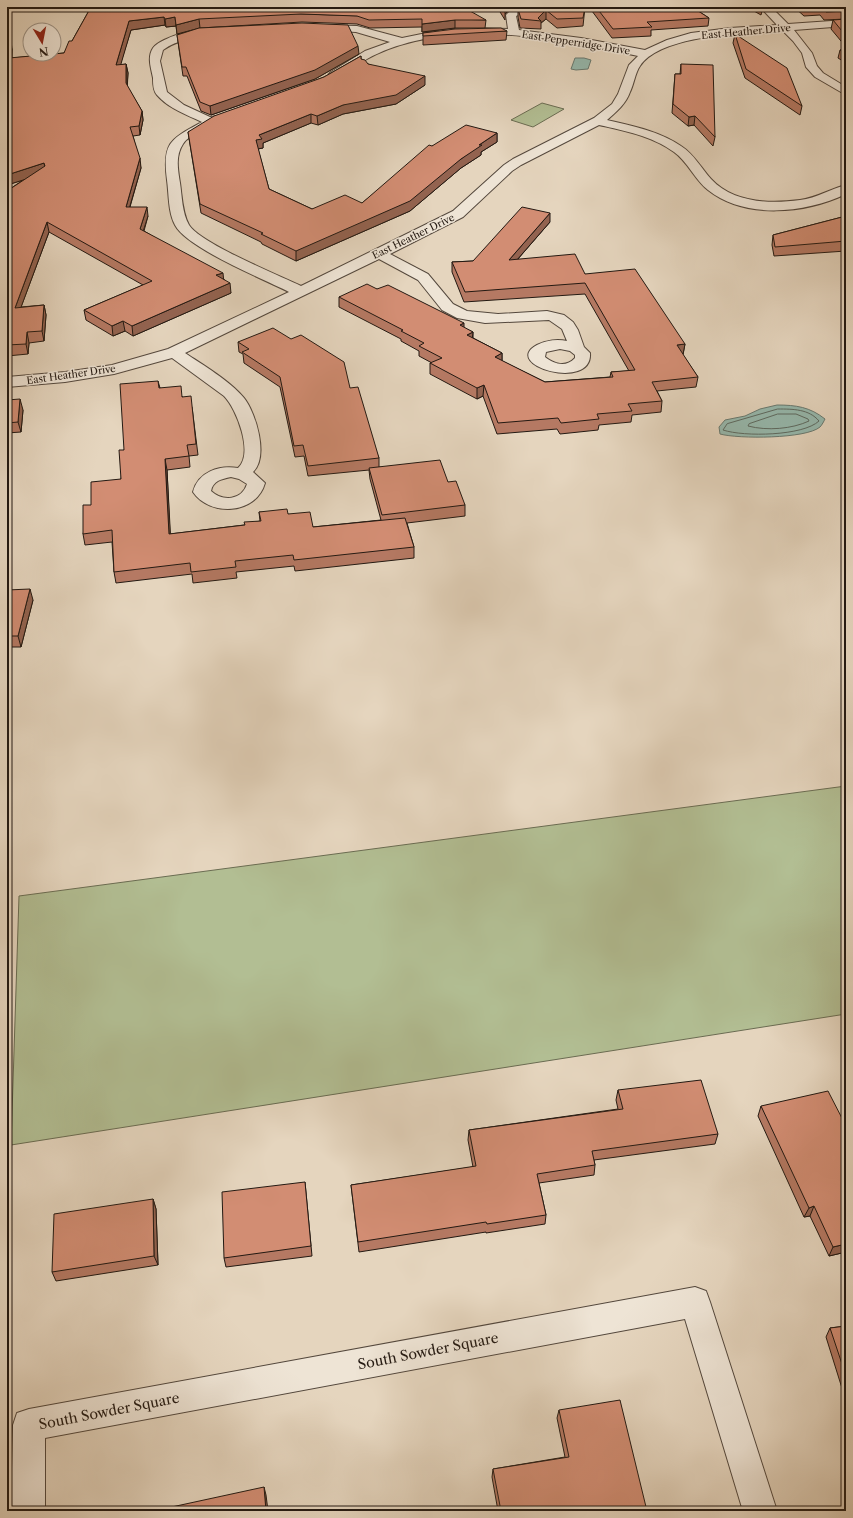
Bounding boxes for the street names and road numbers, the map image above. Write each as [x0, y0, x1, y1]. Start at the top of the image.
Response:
street label: East Heather Drive [701, 21, 792, 42]
street label: East Pepperridge Drive [521, 28, 631, 58]
street label: East Heather Drive [370, 211, 457, 262]
street label: East Heather Drive [26, 362, 117, 387]
street label: South Sowder Square [356, 1328, 500, 1373]
street label: South Sowder Square [37, 1388, 181, 1433]

